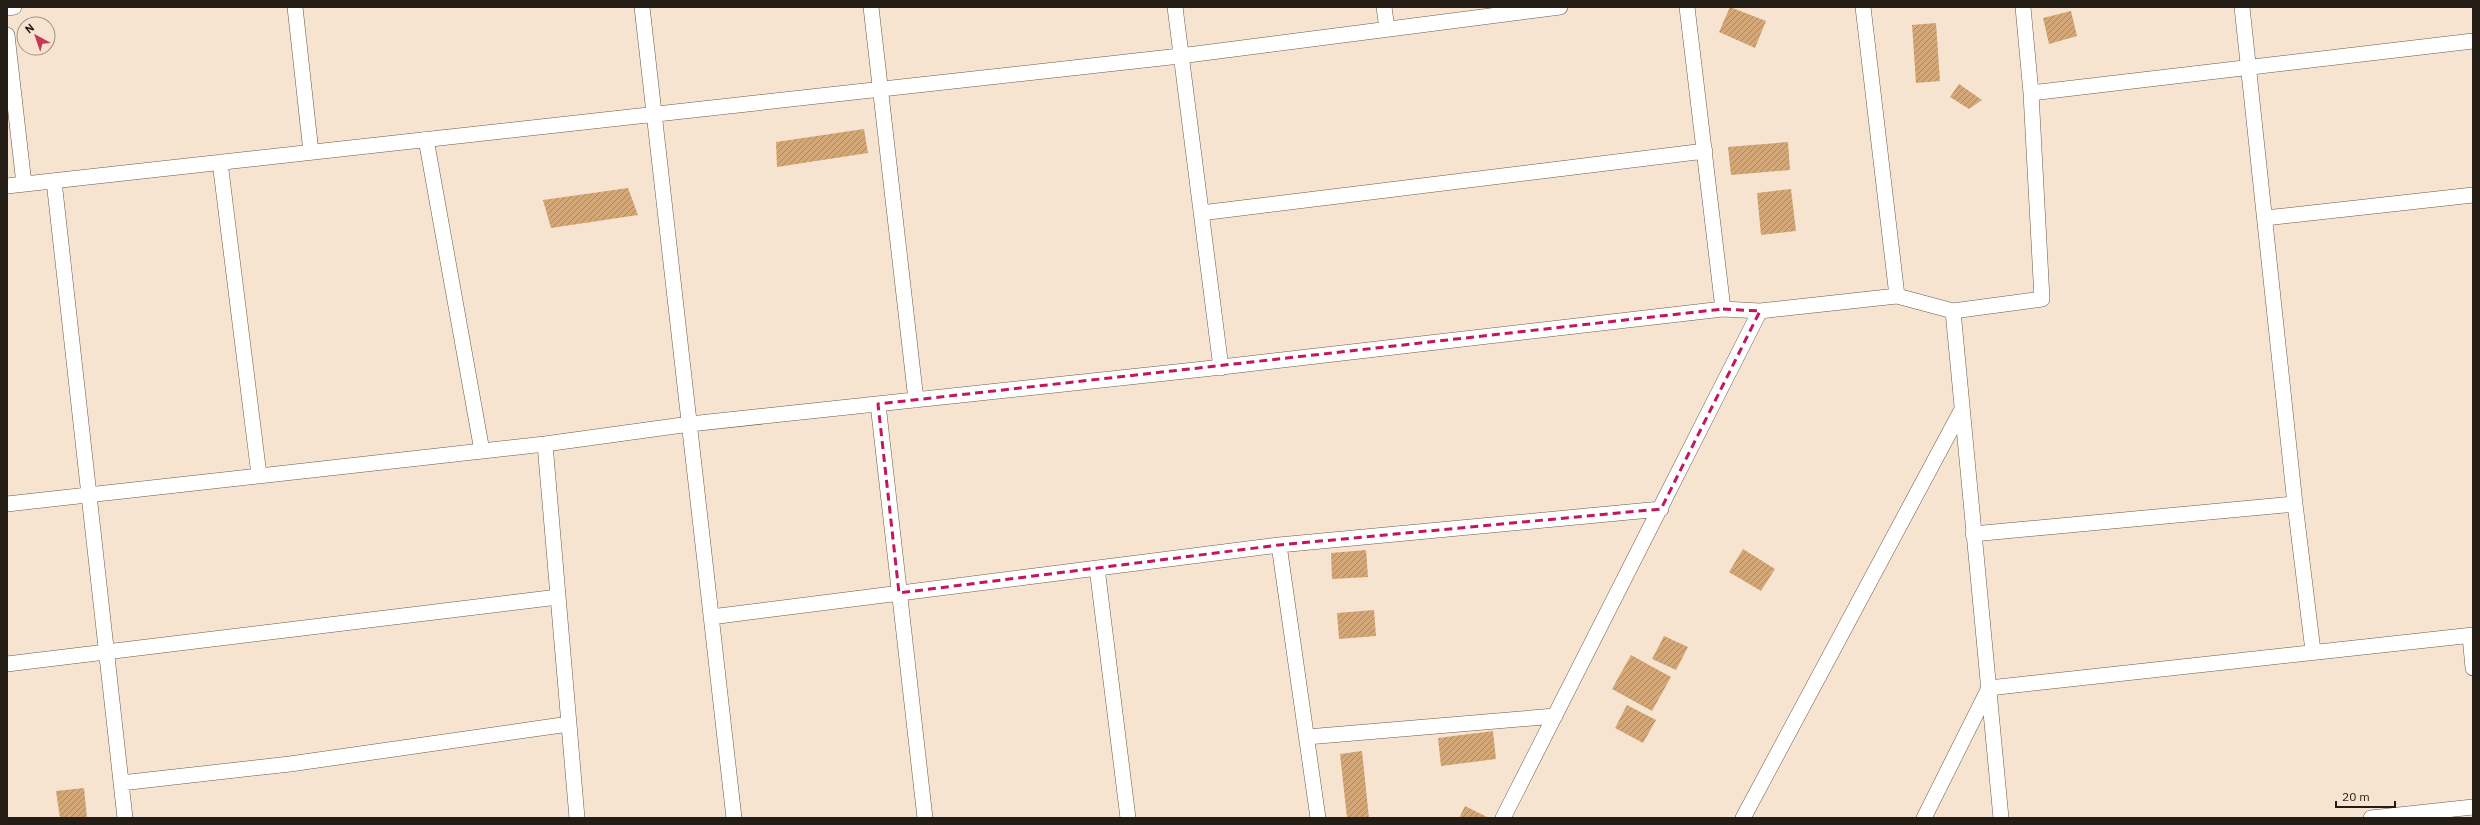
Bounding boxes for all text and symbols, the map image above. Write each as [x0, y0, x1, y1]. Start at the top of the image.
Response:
north arrow [16, 16, 56, 56]
text: N [22, 20, 37, 36]
scale bar [2336, 783, 2395, 809]
text: 20 m [2342, 789, 2370, 804]

